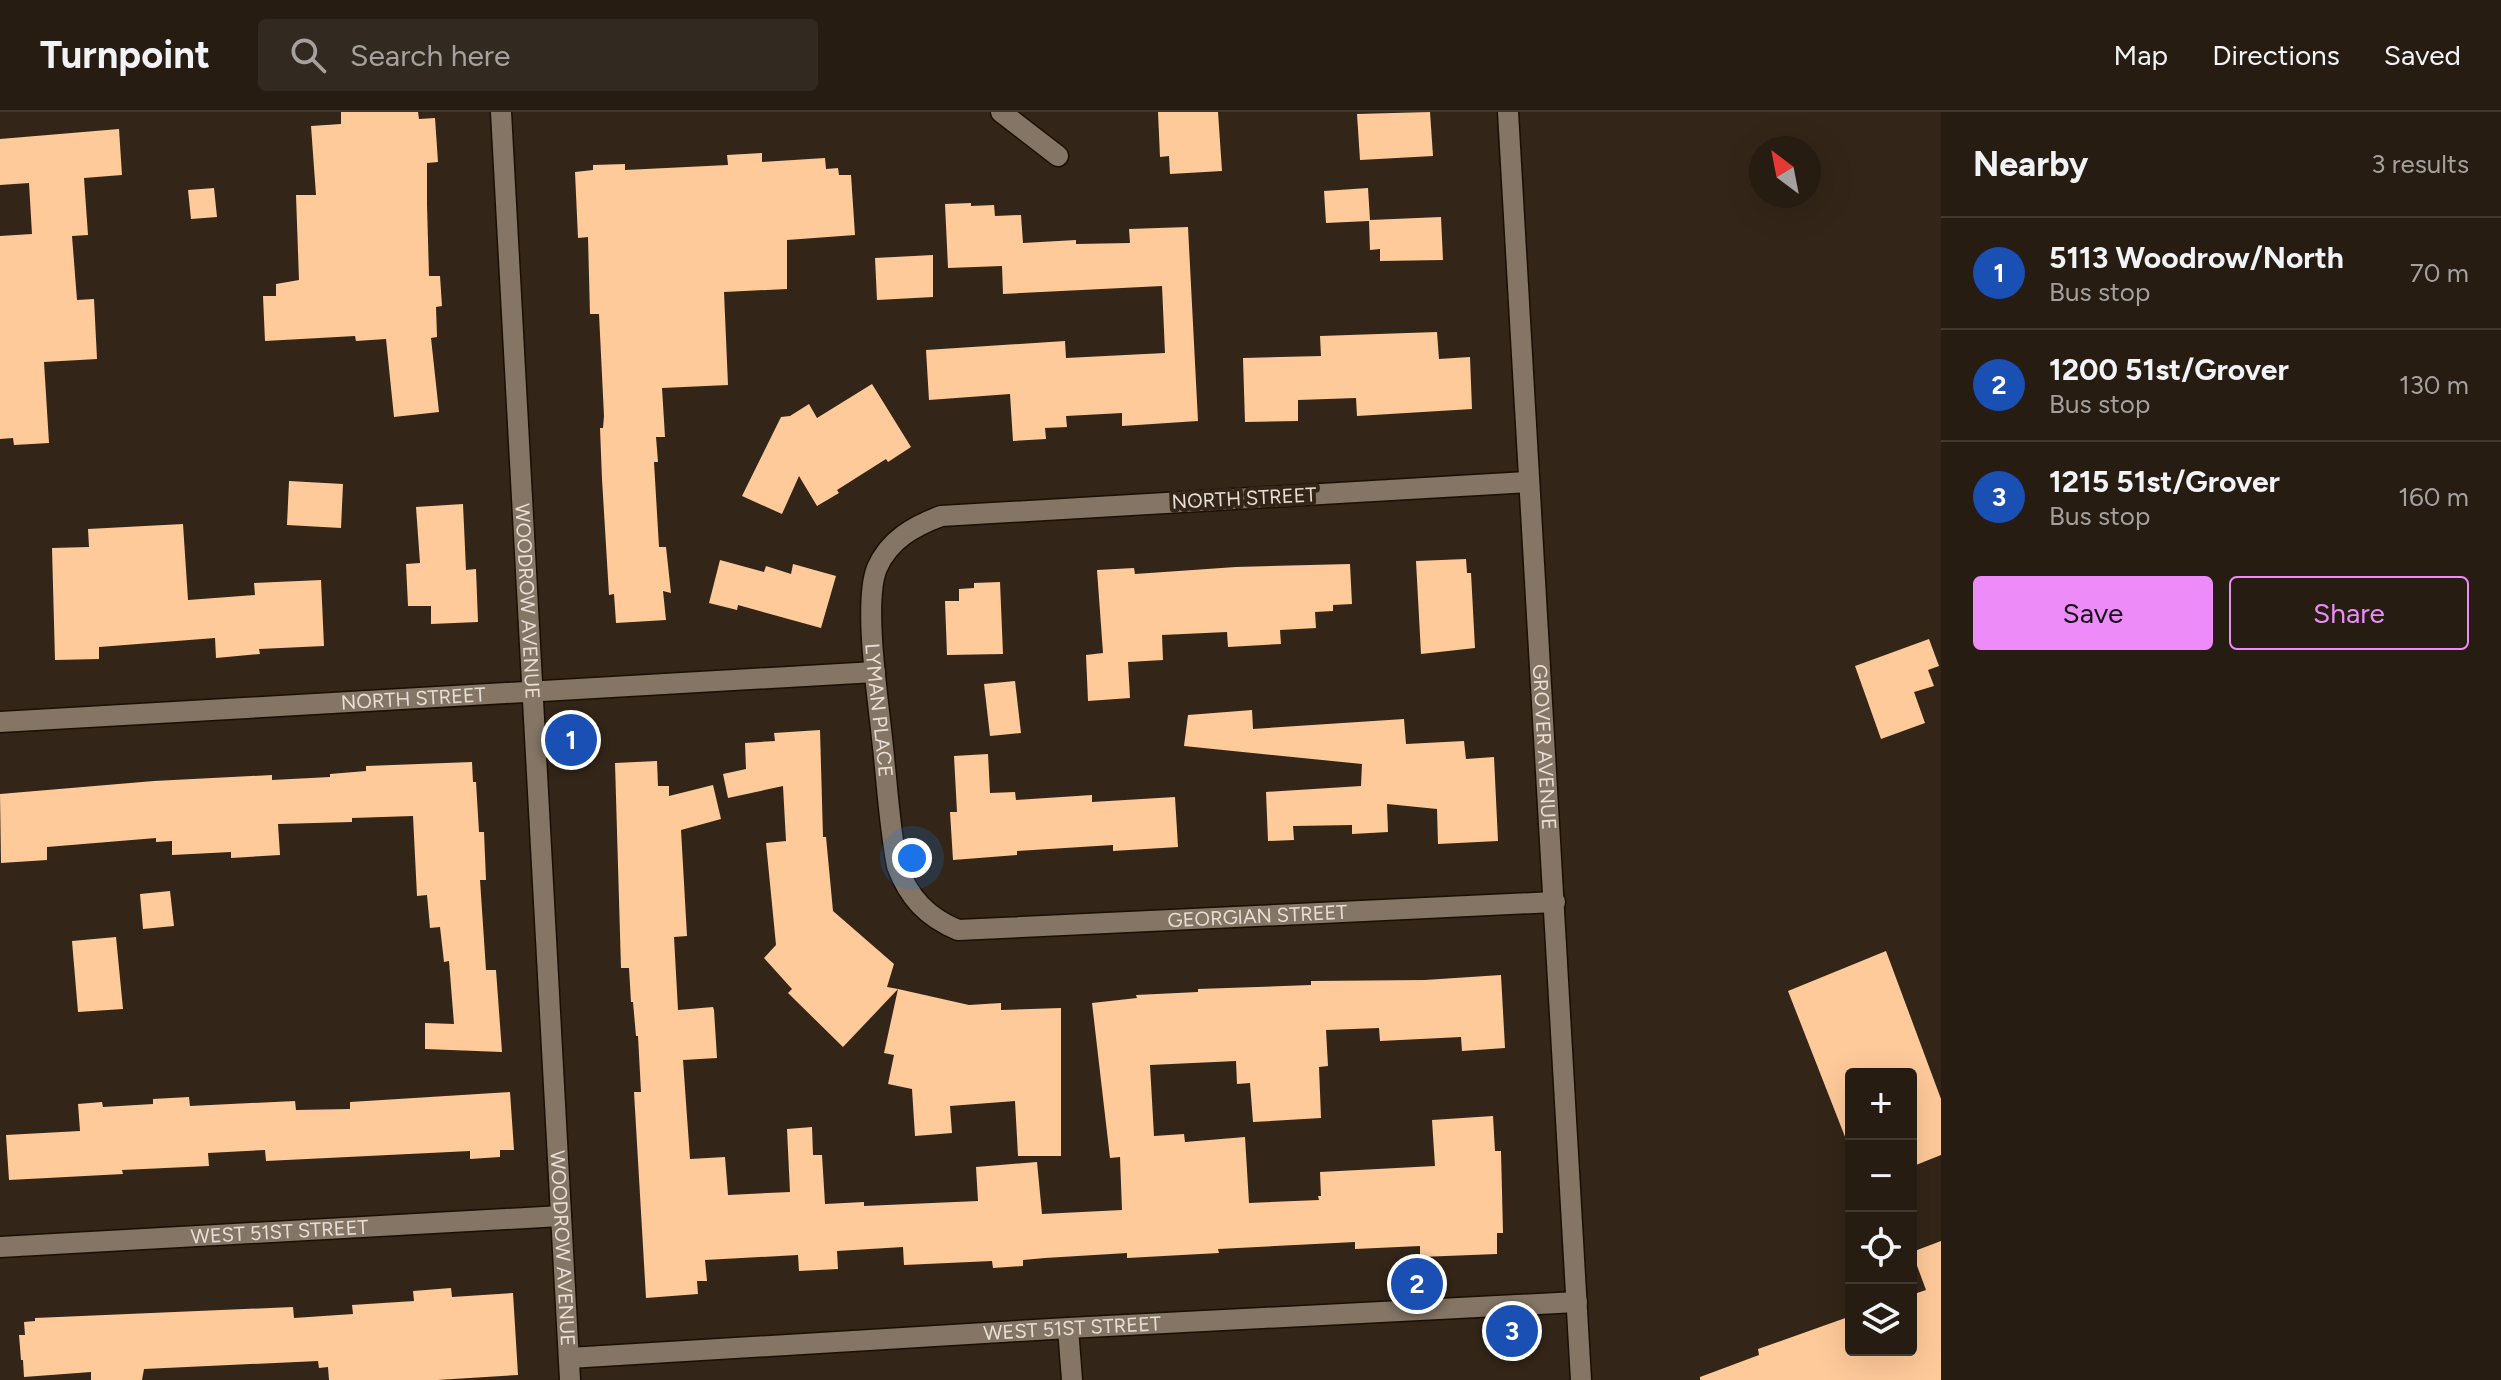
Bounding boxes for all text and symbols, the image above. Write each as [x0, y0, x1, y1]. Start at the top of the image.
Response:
search box [258, 19, 818, 91]
text: Turnpoint [40, 32, 210, 78]
icon: search [286, 33, 330, 77]
text: Search here [350, 37, 510, 74]
text: Map [2114, 38, 2168, 72]
text: Directions [2212, 38, 2340, 72]
text: Saved [2384, 38, 2461, 72]
north arrow [1749, 136, 1821, 208]
text: Nearby [1973, 144, 2088, 185]
text: 3 results [2371, 148, 2469, 180]
text: 5113 Woodrow/North [2049, 239, 2344, 276]
text: 1 [1994, 257, 2004, 289]
text: 70 m [2410, 257, 2469, 289]
text: Bus stop [2049, 276, 2150, 308]
text: 1200 51st/Grover [2049, 351, 2289, 388]
text: 2 [1991, 369, 2007, 401]
text: 130 m [2399, 369, 2469, 401]
text: Bus stop [2049, 388, 2150, 420]
text: 1215 51st/Grover [2049, 463, 2280, 500]
text: 3 [1992, 481, 2006, 513]
text: 160 m [2398, 481, 2469, 513]
street label: NORTH STREET [1171, 482, 1317, 514]
text: Bus stop [2049, 500, 2150, 532]
street label: WOODROW AVENUE [510, 503, 545, 700]
button: Save [1973, 576, 2213, 650]
button: Share [2229, 576, 2469, 650]
street label: LYMAN PLACE [860, 642, 898, 778]
street label: GROVER AVENUE [1528, 663, 1561, 831]
street label: NORTH STREET [340, 682, 486, 715]
pin: 1 [545, 710, 597, 770]
your location [892, 838, 932, 878]
street label: GEORGIAN STREET [1167, 900, 1348, 932]
map controls [1845, 1068, 1917, 1356]
button: + [1845, 1068, 1917, 1140]
button: − [1845, 1140, 1917, 1212]
street label: WOODROW AVENUE [546, 1150, 580, 1347]
button: locate [1845, 1212, 1917, 1284]
street label: WEST 51ST STREET [190, 1215, 369, 1248]
pin: 2 [1391, 1254, 1443, 1314]
button: layers [1845, 1284, 1917, 1356]
pin: 3 [1486, 1301, 1538, 1361]
street label: WEST 51ST STREET [983, 1311, 1162, 1345]

